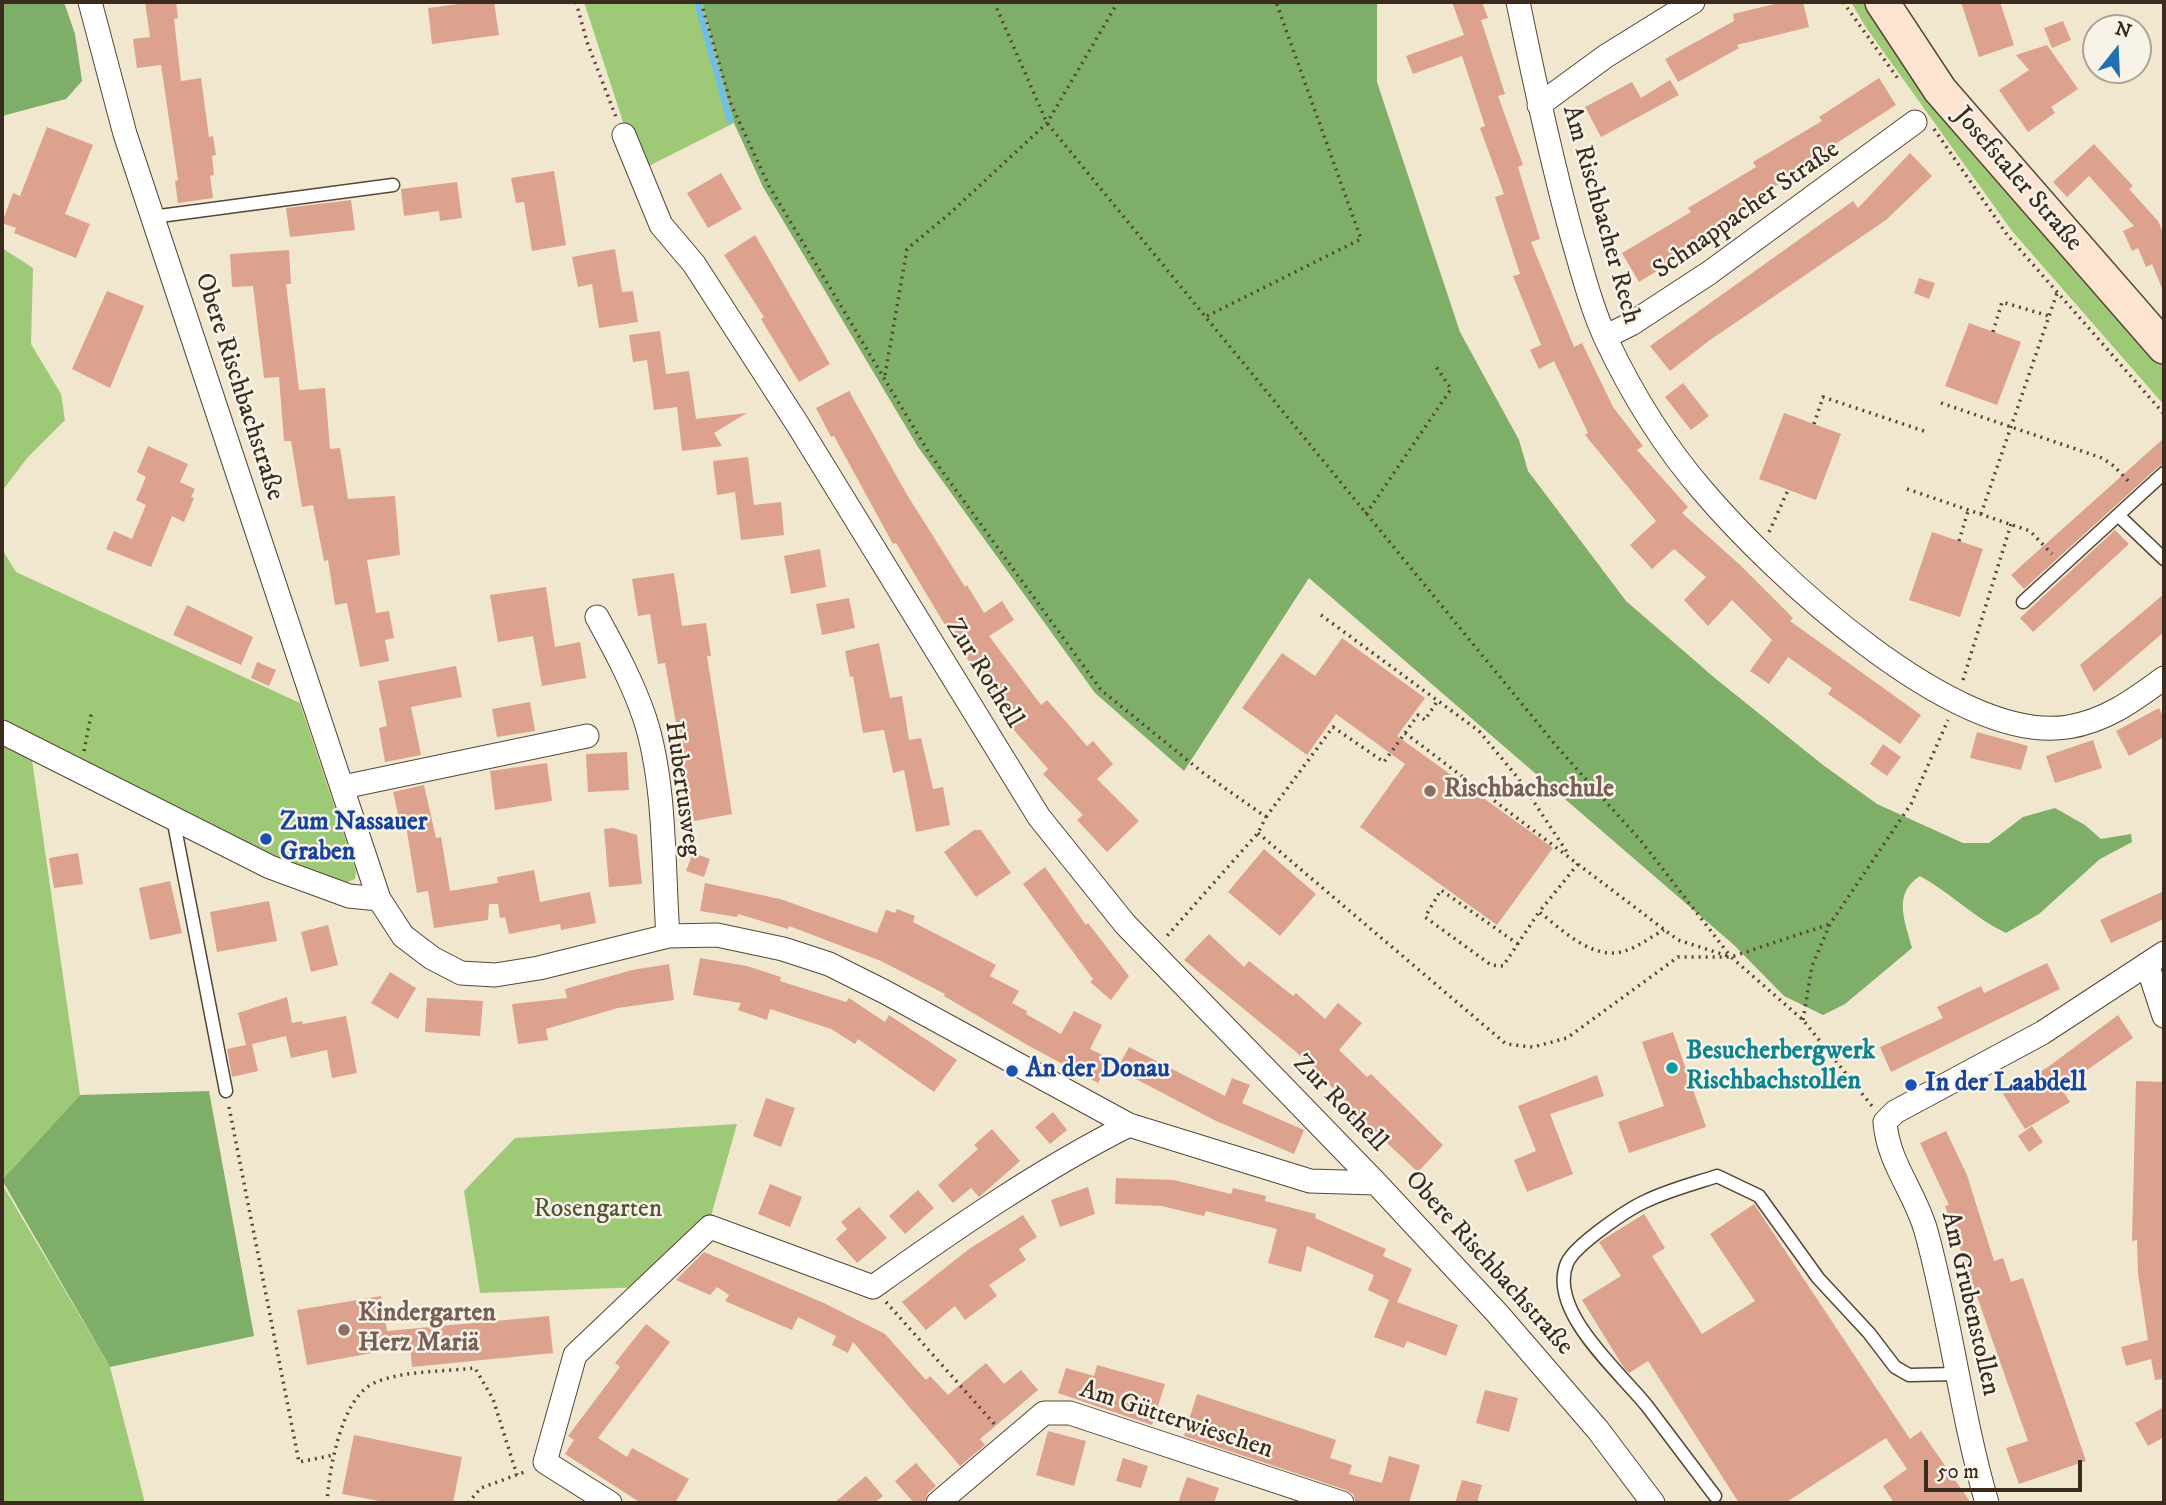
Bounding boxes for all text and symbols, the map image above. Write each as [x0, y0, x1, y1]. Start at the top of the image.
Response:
north arrow [2082, 14, 2152, 84]
text: N [2112, 17, 2134, 44]
street label: Josefstaler Straße [1946, 101, 2088, 259]
street label: Am Rischbacher Rech [1554, 102, 1646, 328]
street label: Schnappacher Straße [1648, 135, 1846, 287]
street label: Obere Rischbachstraße [187, 269, 289, 505]
street label: Zur Rothell [937, 614, 1029, 734]
street label: Hubertusweg [656, 719, 706, 859]
place label: Rischbachschule [1444, 775, 1614, 807]
marker: Rischbachschule [1422, 783, 1438, 799]
place label: Zum Nassauer Graben [280, 808, 428, 870]
marker: Zum Nassauer Graben [258, 831, 274, 847]
place label: Besucherbergwerk Rischbachstollen [1686, 1037, 1875, 1098]
street label: Zur Rothell [1285, 1049, 1393, 1159]
place label: An der Donau [1026, 1055, 1170, 1087]
marker: Besucherbergwerk Rischbachstollen [1664, 1060, 1680, 1076]
marker: An der Donau [1004, 1063, 1020, 1079]
place label: In der Laabdell [1925, 1069, 2086, 1101]
marker: In der Laabdell [1903, 1077, 1919, 1093]
street label: Obere Rischbachstraße [1397, 1165, 1579, 1363]
park label: Rosengarten [534, 1195, 662, 1227]
street label: Am Grubenstollen [1933, 1209, 2005, 1399]
place label: Kindergarten Herz Mariä [358, 1299, 496, 1360]
marker: Kindergarten Herz Mariä [336, 1322, 352, 1338]
street label: Am Gütterwieschen [1075, 1375, 1277, 1467]
scale bar [1928, 1446, 2086, 1490]
text: 50 m [1937, 1459, 1979, 1485]

